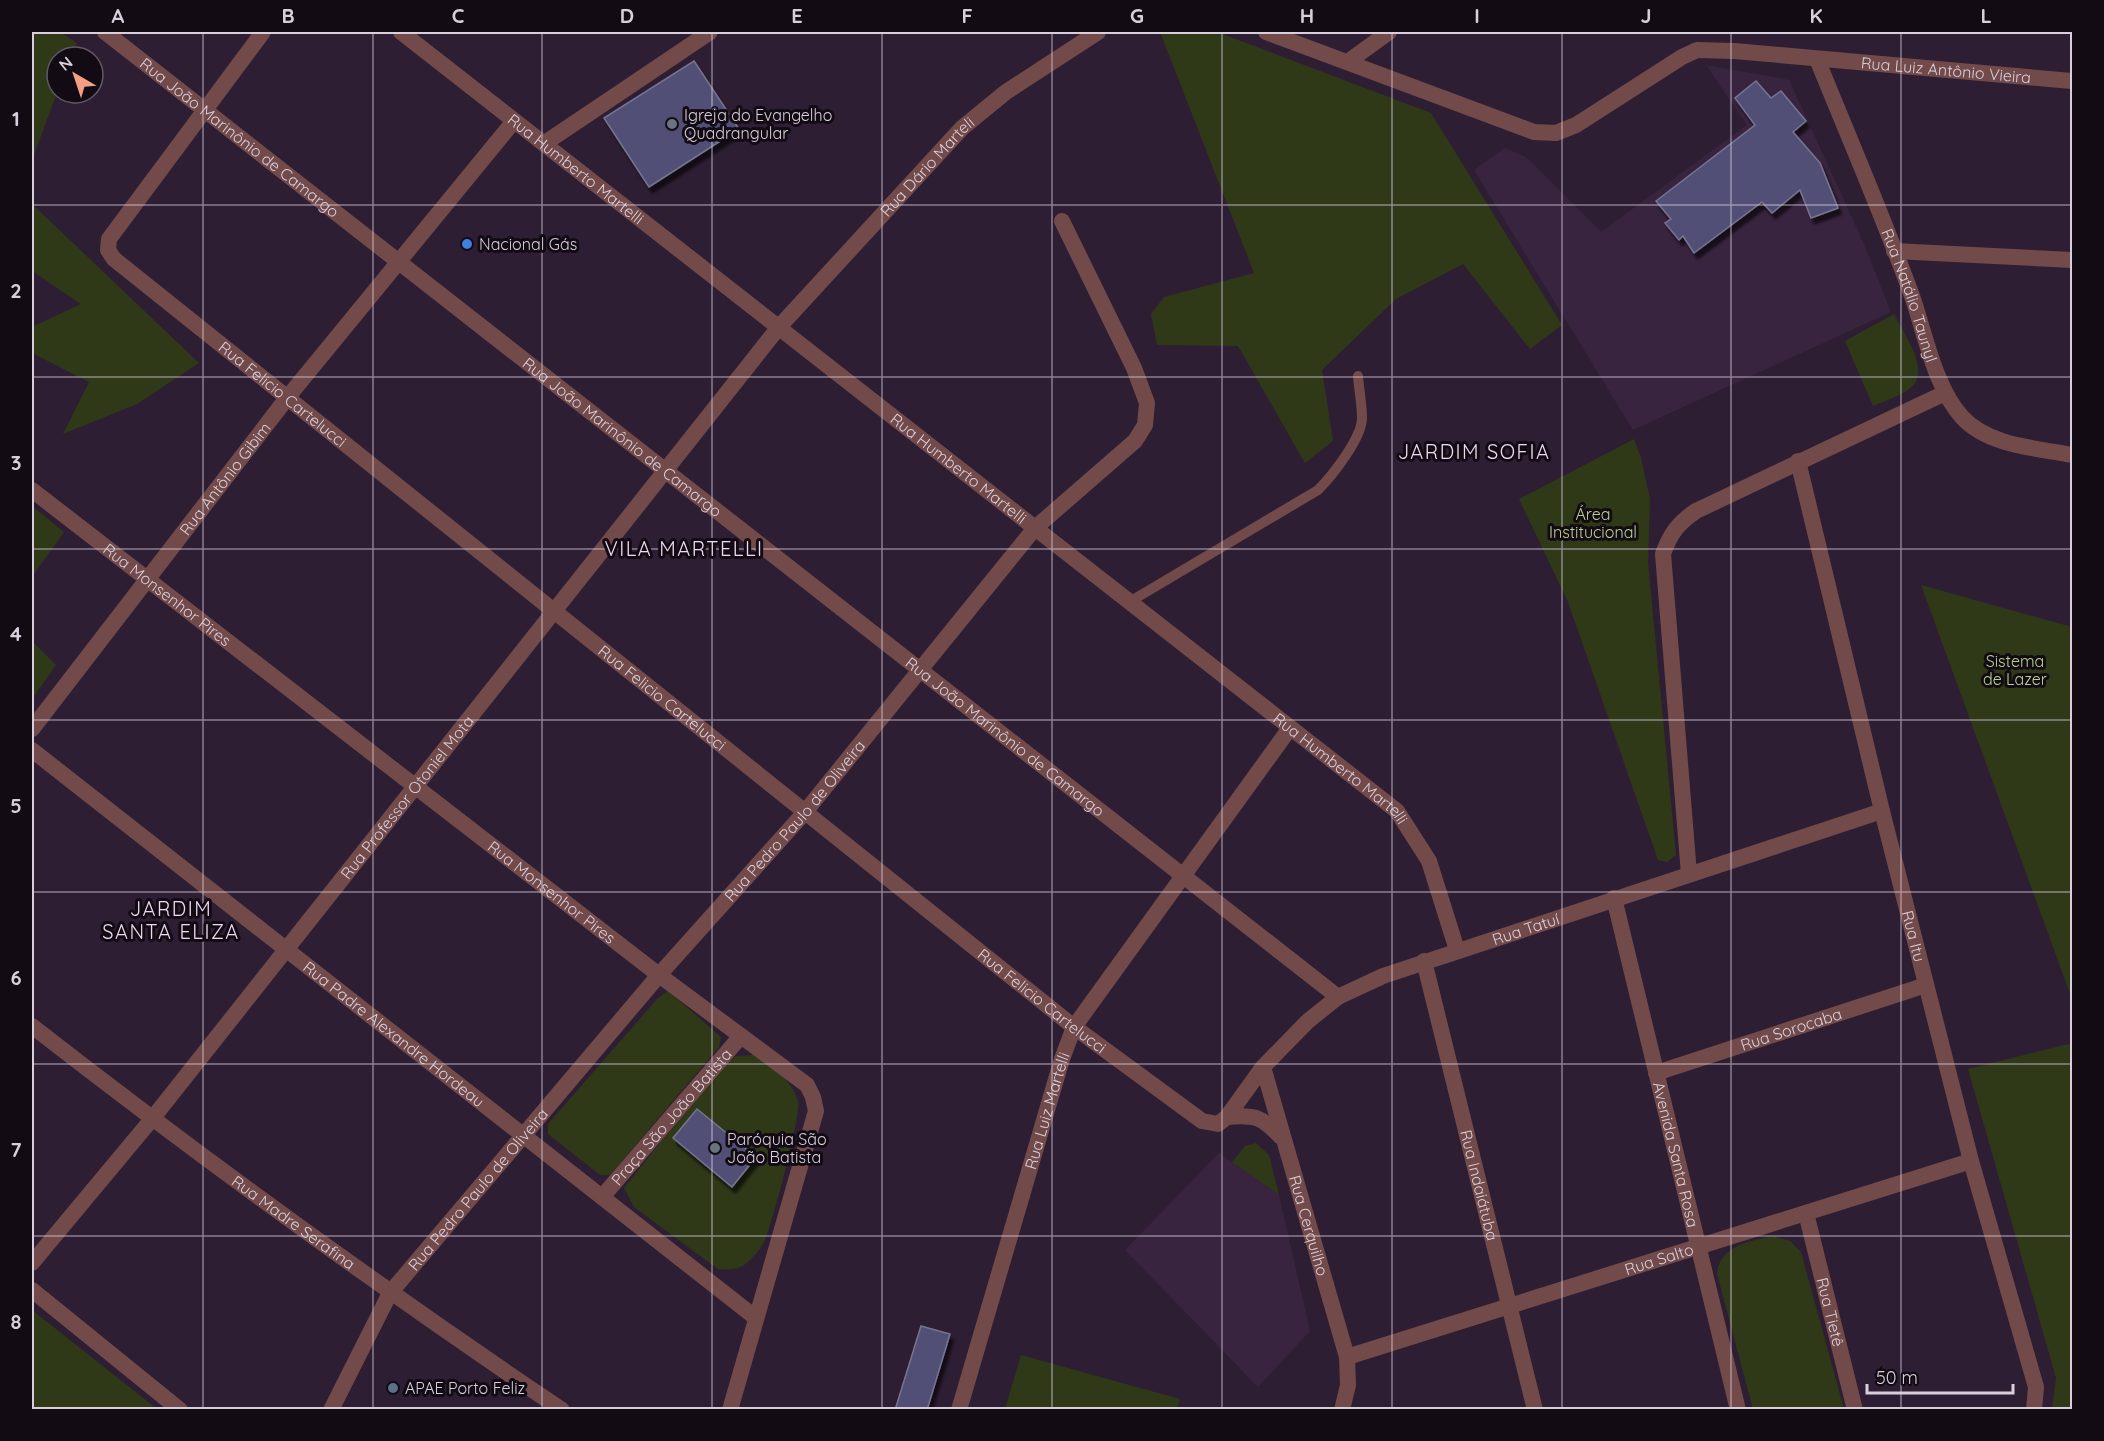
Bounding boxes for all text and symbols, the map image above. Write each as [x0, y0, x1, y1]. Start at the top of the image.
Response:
text: A [112, 3, 125, 28]
text: B [281, 3, 295, 28]
text: C [452, 3, 465, 28]
text: D [620, 3, 634, 28]
text: E [791, 3, 803, 28]
text: F [961, 3, 973, 28]
text: G [1130, 3, 1144, 28]
text: H [1300, 3, 1314, 28]
text: I [1474, 3, 1480, 28]
text: J [1640, 3, 1652, 28]
text: K [1809, 3, 1823, 28]
text: L [1980, 3, 1992, 28]
north arrow [45, 45, 105, 105]
text: N [55, 52, 76, 75]
street label: Rua Luiz Antônio Vieira [1860, 52, 2032, 87]
street label: Rua João Marinônio de Camargo [136, 53, 343, 221]
place label: Igreja do Evangelho Quadrangular [684, 105, 832, 143]
text: 1 [12, 106, 20, 131]
street label: Rua Humberto Martelli [504, 109, 648, 228]
street label: Rua Dário Marteli [876, 112, 978, 221]
marker: Igreja do Evangelho Quadrangular [665, 117, 679, 131]
street label: Rua Natálio Taunyl [1877, 226, 1942, 365]
place label: Nacional Gás [479, 234, 577, 254]
marker: Nacional Gás [460, 237, 474, 251]
text: 2 [10, 278, 22, 303]
street label: Rua Felicio Cartelucci [215, 337, 351, 451]
street label: Rua João Marinônio de Camargo [519, 353, 726, 521]
street label: Rua Humberto Martelli [886, 409, 1031, 528]
street label: Rua Antônio Gibim [175, 418, 275, 539]
district label: JARDIM SOFIA [1398, 439, 1550, 464]
text: 3 [11, 450, 21, 475]
park label: Área Institucional [1549, 504, 1637, 542]
district label: VILA MARTELLI [604, 536, 764, 561]
street label: Rua Monsenhor Pires [99, 539, 235, 650]
text: 4 [10, 621, 22, 646]
street label: Rua Felicio Cartelucci [594, 640, 730, 755]
park label: Sistema de Lazer [1983, 651, 2047, 689]
street label: Rua João Marinônio de Camargo [902, 652, 1109, 821]
street label: Rua Humberto Martelli [1269, 708, 1413, 828]
street label: Rua Professor Otoniel Mota [336, 711, 478, 883]
street label: Rua Pedro Paulo de Oliveira [720, 736, 869, 906]
text: 5 [10, 793, 22, 818]
street label: Rua Monsenhor Pires [484, 836, 620, 948]
district label: JARDIM SANTA ELIZA [102, 896, 240, 944]
street label: Rua Tatuí [1489, 908, 1562, 949]
street label: Rua Itu [1898, 908, 1930, 964]
street label: Rua Felicio Cartelucci [974, 944, 1110, 1057]
street label: Rua Padre Alexandre Hordeau [299, 957, 489, 1111]
text: 6 [10, 965, 22, 990]
street label: Rua Sorocaba [1738, 1003, 1844, 1055]
street label: Praça São João Batista [607, 1044, 736, 1189]
street label: Rua Luiz Martelli [1020, 1049, 1074, 1172]
street label: Avenida Santa Rosa [1649, 1080, 1703, 1229]
street label: Rua Pedro Paulo de Oliveira [403, 1104, 552, 1274]
street label: Rua Indaiátuba [1456, 1128, 1503, 1243]
place label: Paróquia São João Batista [727, 1129, 827, 1167]
text: 7 [11, 1137, 22, 1162]
marker: Paróquia São João Batista [708, 1141, 722, 1155]
street label: Rua Madre Serafina [228, 1171, 359, 1274]
street label: Rua Cerquilho [1285, 1173, 1333, 1278]
street label: Rua Salto [1622, 1239, 1696, 1279]
street label: Rua Tietê [1812, 1275, 1849, 1349]
text: 8 [11, 1309, 22, 1334]
scale bar [1867, 1357, 2012, 1395]
text: 50 m [1876, 1366, 1918, 1389]
place label: APAE Porto Feliz [405, 1378, 525, 1398]
marker: APAE Porto Feliz [386, 1381, 400, 1395]

